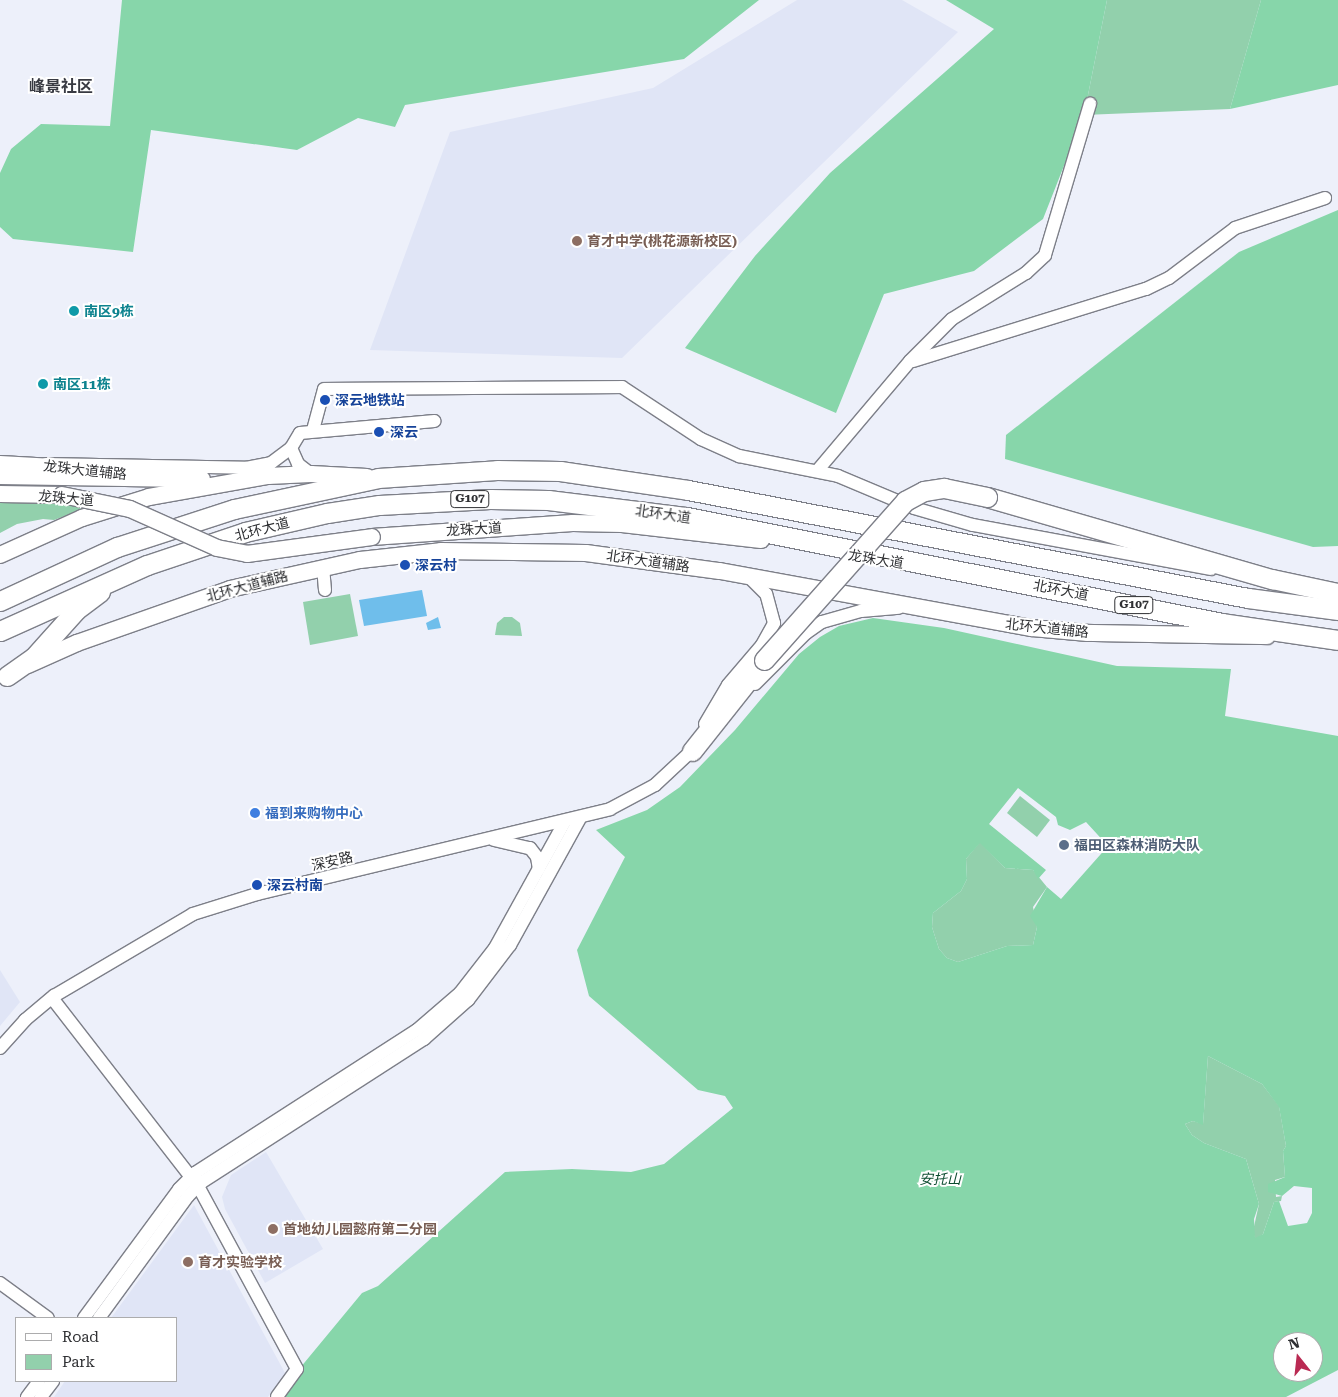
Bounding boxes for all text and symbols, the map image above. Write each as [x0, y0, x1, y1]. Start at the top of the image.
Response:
district label: 峰景社区 [29, 77, 93, 97]
place label: 育才中学(桃花源新校区) [587, 233, 737, 249]
marker: 育才中学(桃花源新校区) [571, 235, 583, 247]
place label: 南区9栋 [84, 303, 134, 319]
marker: 南区9栋 [68, 305, 80, 317]
place label: 南区11栋 [53, 376, 111, 392]
marker: 南区11栋 [37, 378, 49, 390]
place label: 深云地铁站 [335, 392, 405, 408]
marker: 深云地铁站 [319, 394, 331, 406]
place label: 深云 [390, 424, 418, 440]
marker: 深云 [372, 425, 386, 439]
street label: 龙珠大道辅路 [42, 457, 128, 483]
street label: 龙珠大道 [37, 487, 95, 509]
road number: G107 [450, 489, 490, 508]
street label: 北环大道 [634, 502, 692, 526]
street label: 北环大道 [233, 514, 291, 544]
street label: 龙珠大道 [446, 519, 502, 539]
street label: 龙珠大道 [847, 546, 905, 572]
street label: 北环大道辅路 [605, 547, 691, 575]
place label: 深云村 [415, 557, 457, 573]
marker: 深云村 [399, 559, 411, 571]
street label: 北环大道辅路 [204, 567, 290, 605]
street label: 北环大道 [1032, 576, 1090, 604]
road number: G107 [1114, 596, 1154, 614]
street label: 北环大道辅路 [1004, 615, 1090, 641]
place label: 福到来购物中心 [265, 805, 363, 821]
marker: 福到来购物中心 [249, 807, 261, 819]
place label: 福田区森林消防大队 [1074, 837, 1200, 853]
marker: 福田区森林消防大队 [1058, 839, 1070, 851]
street label: 深安路 [310, 848, 354, 874]
place label: 深云村南 [267, 877, 323, 893]
marker: 深云村南 [251, 879, 263, 891]
park label: 安托山 [919, 1171, 961, 1187]
place label: 首地幼儿园懿府第二分园 [283, 1221, 437, 1237]
marker: 首地幼儿园懿府第二分园 [267, 1223, 279, 1235]
place label: 育才实验学校 [198, 1254, 282, 1270]
marker: 育才实验学校 [182, 1256, 194, 1268]
legend [15, 1317, 178, 1382]
text: Road [62, 1328, 99, 1346]
north arrow [1273, 1332, 1323, 1382]
text: N [1287, 1334, 1302, 1353]
text: Park [62, 1353, 95, 1371]

